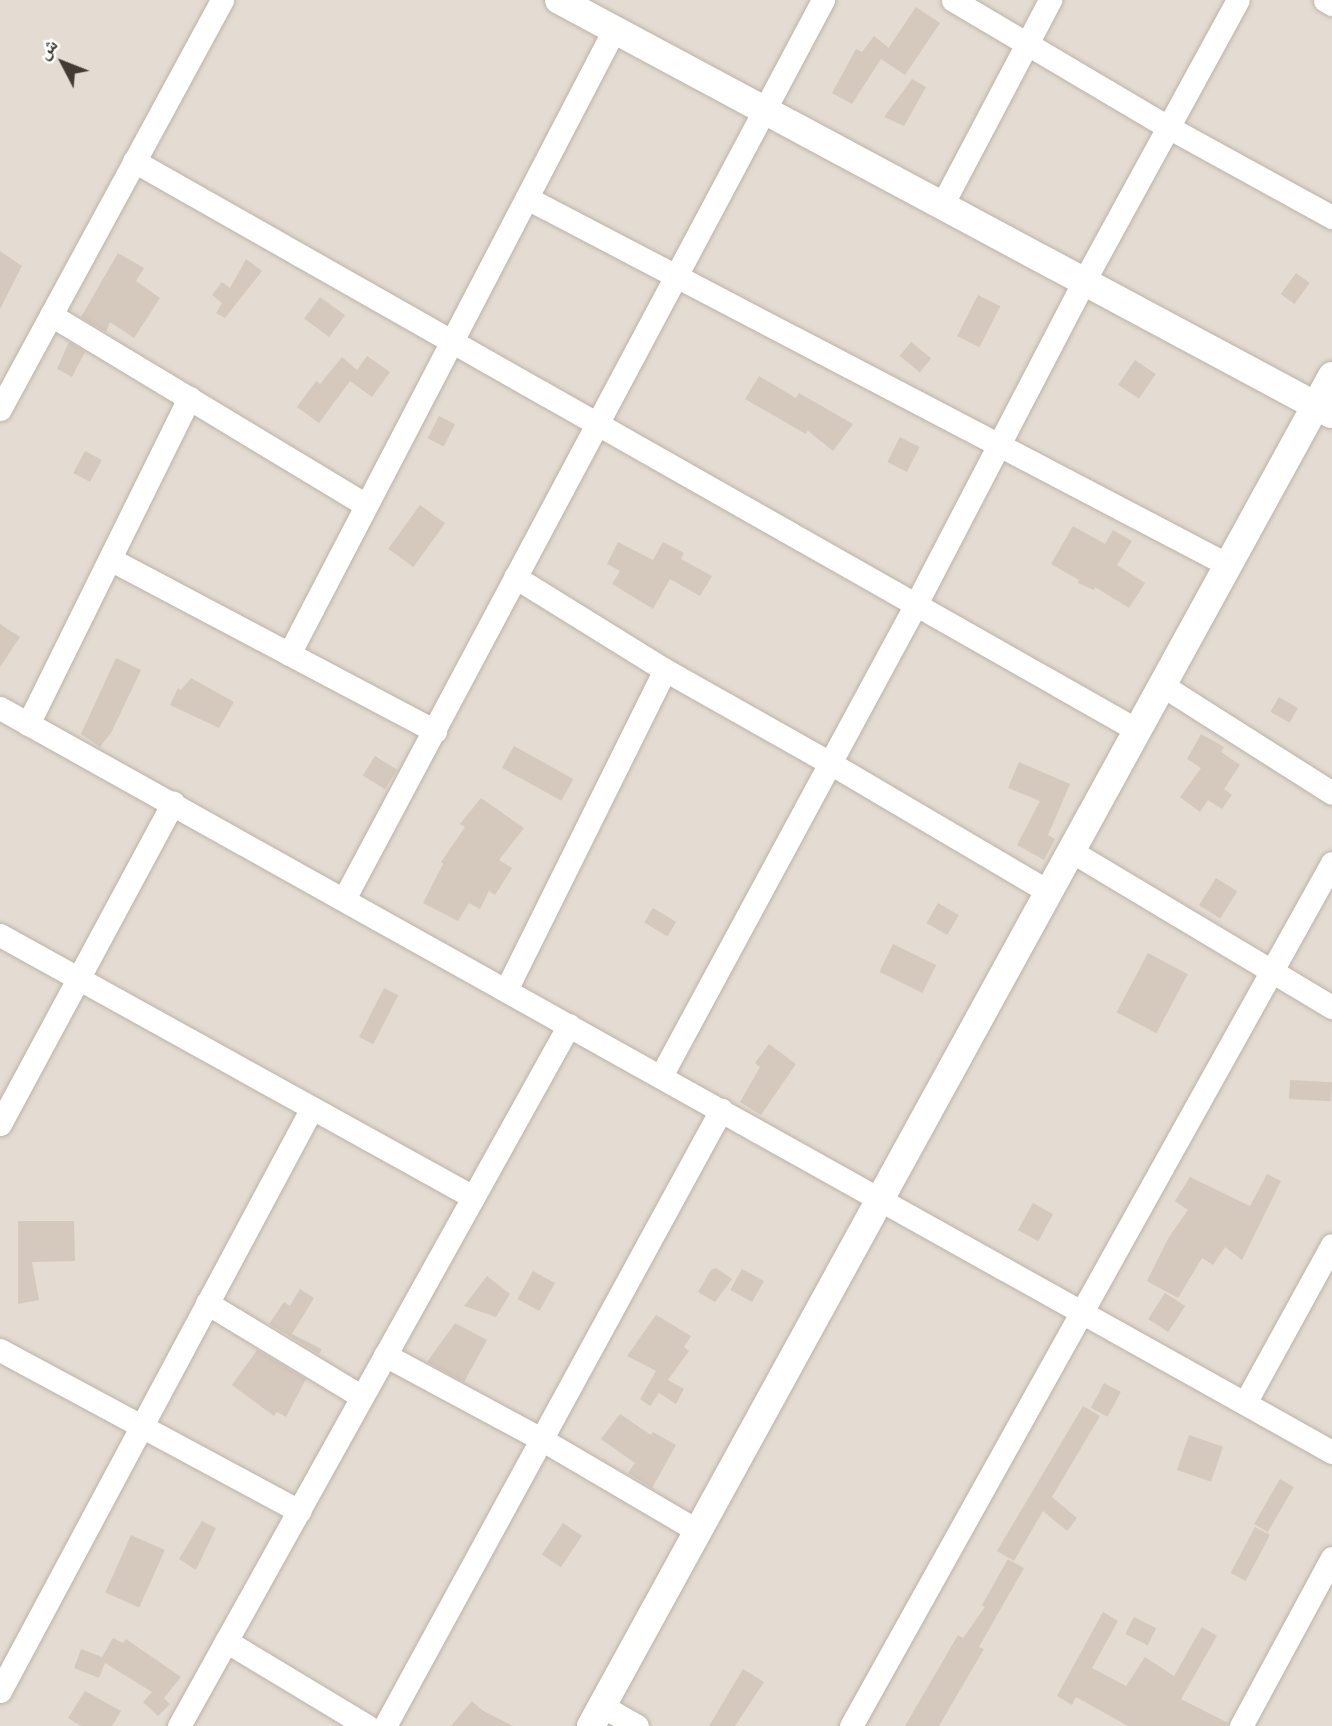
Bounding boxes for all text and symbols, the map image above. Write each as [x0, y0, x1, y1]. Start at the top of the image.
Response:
north arrow [28, 28, 98, 98]
text: ش [32, 34, 62, 64]

